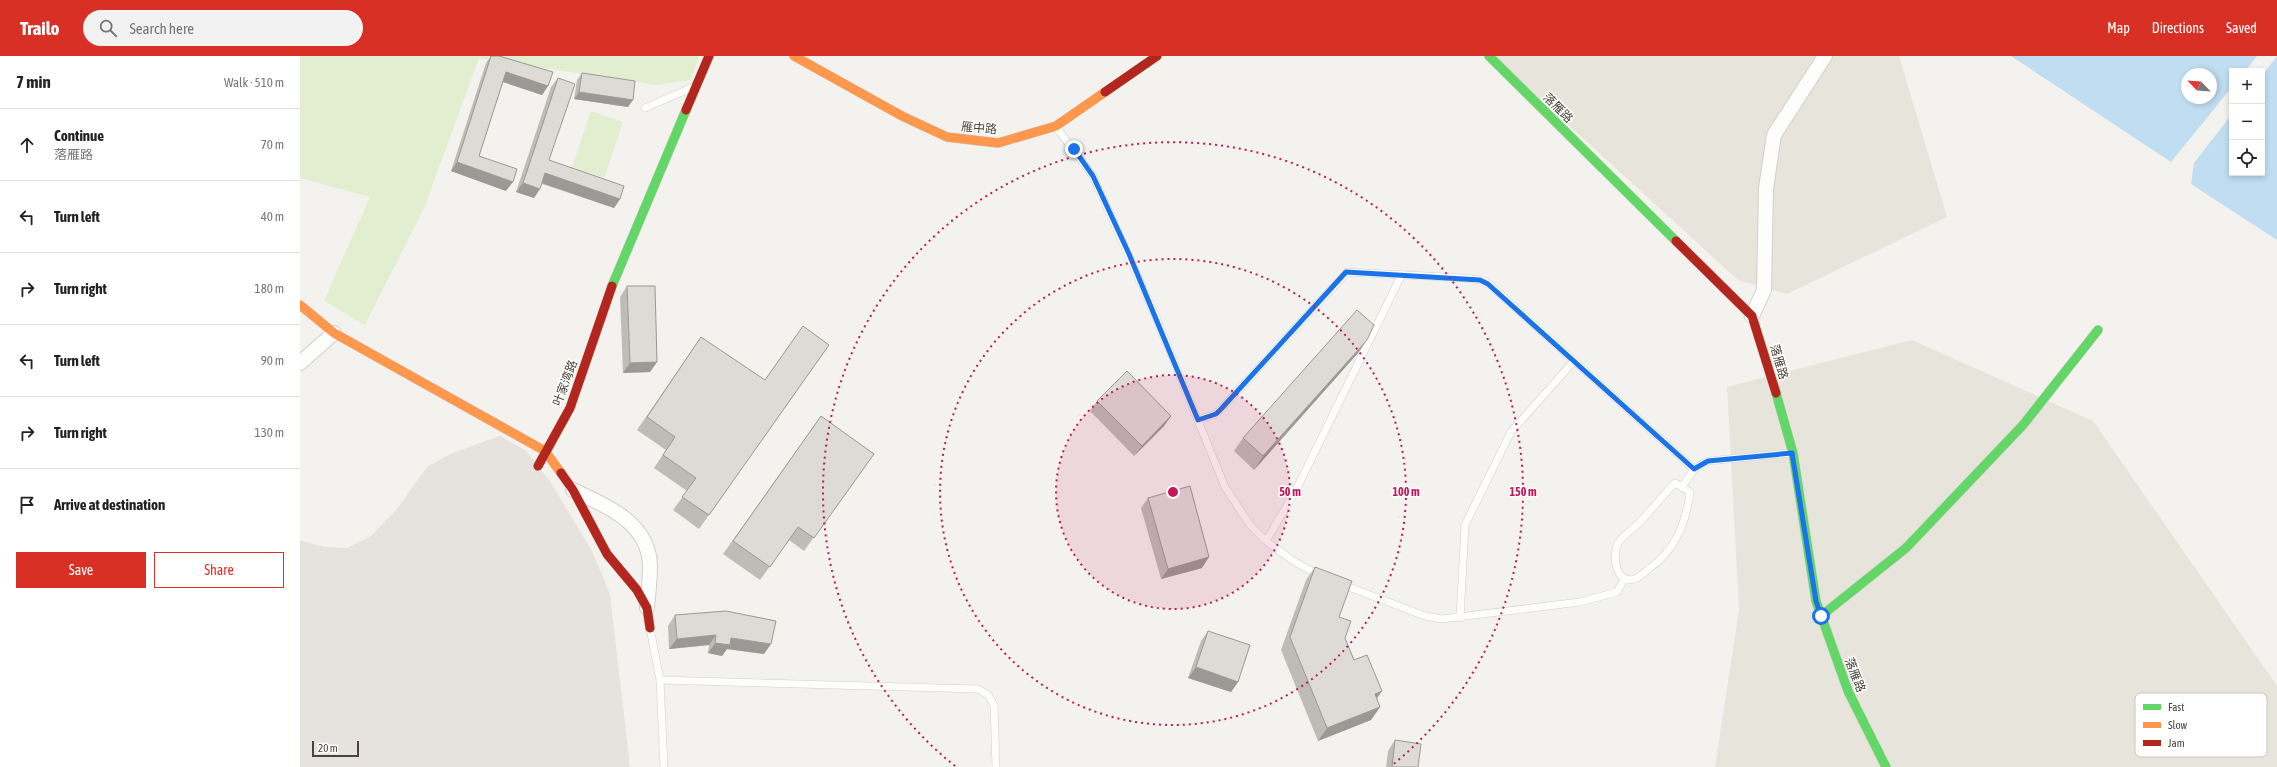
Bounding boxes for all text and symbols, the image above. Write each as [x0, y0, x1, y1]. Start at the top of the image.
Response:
search box [83, 10, 363, 46]
text: Trailo [20, 17, 59, 39]
icon: search [97, 17, 119, 39]
text: Search here [129, 20, 194, 37]
text: Map [2107, 20, 2130, 36]
text: Directions [2152, 20, 2204, 36]
text: Saved [2226, 20, 2257, 36]
north arrow [2181, 68, 2217, 104]
map controls [2229, 68, 2265, 176]
button: + [2229, 68, 2265, 104]
text: 7 min [16, 72, 51, 92]
text: Walk · 510 m [224, 75, 284, 90]
street label: 落雁路 [1540, 90, 1576, 126]
button: − [2229, 104, 2265, 140]
street label: 雁中路 [960, 119, 998, 137]
text: Continue [54, 127, 104, 144]
icon: ahead [16, 134, 38, 156]
text: 70 m [261, 137, 284, 152]
route end [1065, 140, 1083, 158]
button: locate [2229, 140, 2265, 176]
text: 落雁路 [54, 147, 93, 162]
icon: left [16, 206, 38, 228]
text: Turn left [54, 208, 100, 225]
text: 40 m [261, 209, 284, 224]
icon: right [16, 278, 38, 300]
text: Turn right [54, 280, 107, 297]
text: 180 m [255, 281, 284, 296]
street label: 落雁路 [1767, 343, 1791, 381]
icon: left [16, 350, 38, 372]
text: Turn left [54, 352, 100, 369]
text: 90 m [261, 353, 284, 368]
street label: 叶家湾路 [550, 358, 580, 408]
icon: right [16, 422, 38, 444]
text: Turn right [54, 424, 107, 441]
text: 130 m [255, 425, 284, 440]
centre of rings [1166, 485, 1180, 499]
text: 50 m [1279, 485, 1301, 499]
text: 100 m [1392, 485, 1420, 499]
text: 150 m [1509, 485, 1537, 499]
icon: arrive [16, 494, 38, 516]
text: Arrive at destination [54, 496, 165, 513]
button: Save [16, 552, 146, 588]
button: Share [154, 552, 284, 588]
route start [1812, 607, 1830, 625]
street label: 落雁路 [1842, 656, 1868, 694]
legend [2135, 693, 2267, 757]
text: Fast [2168, 701, 2184, 713]
text: Slow [2168, 719, 2187, 731]
text: Jam [2168, 737, 2185, 749]
scale bar [312, 739, 359, 758]
text: 20 m [318, 742, 338, 754]

